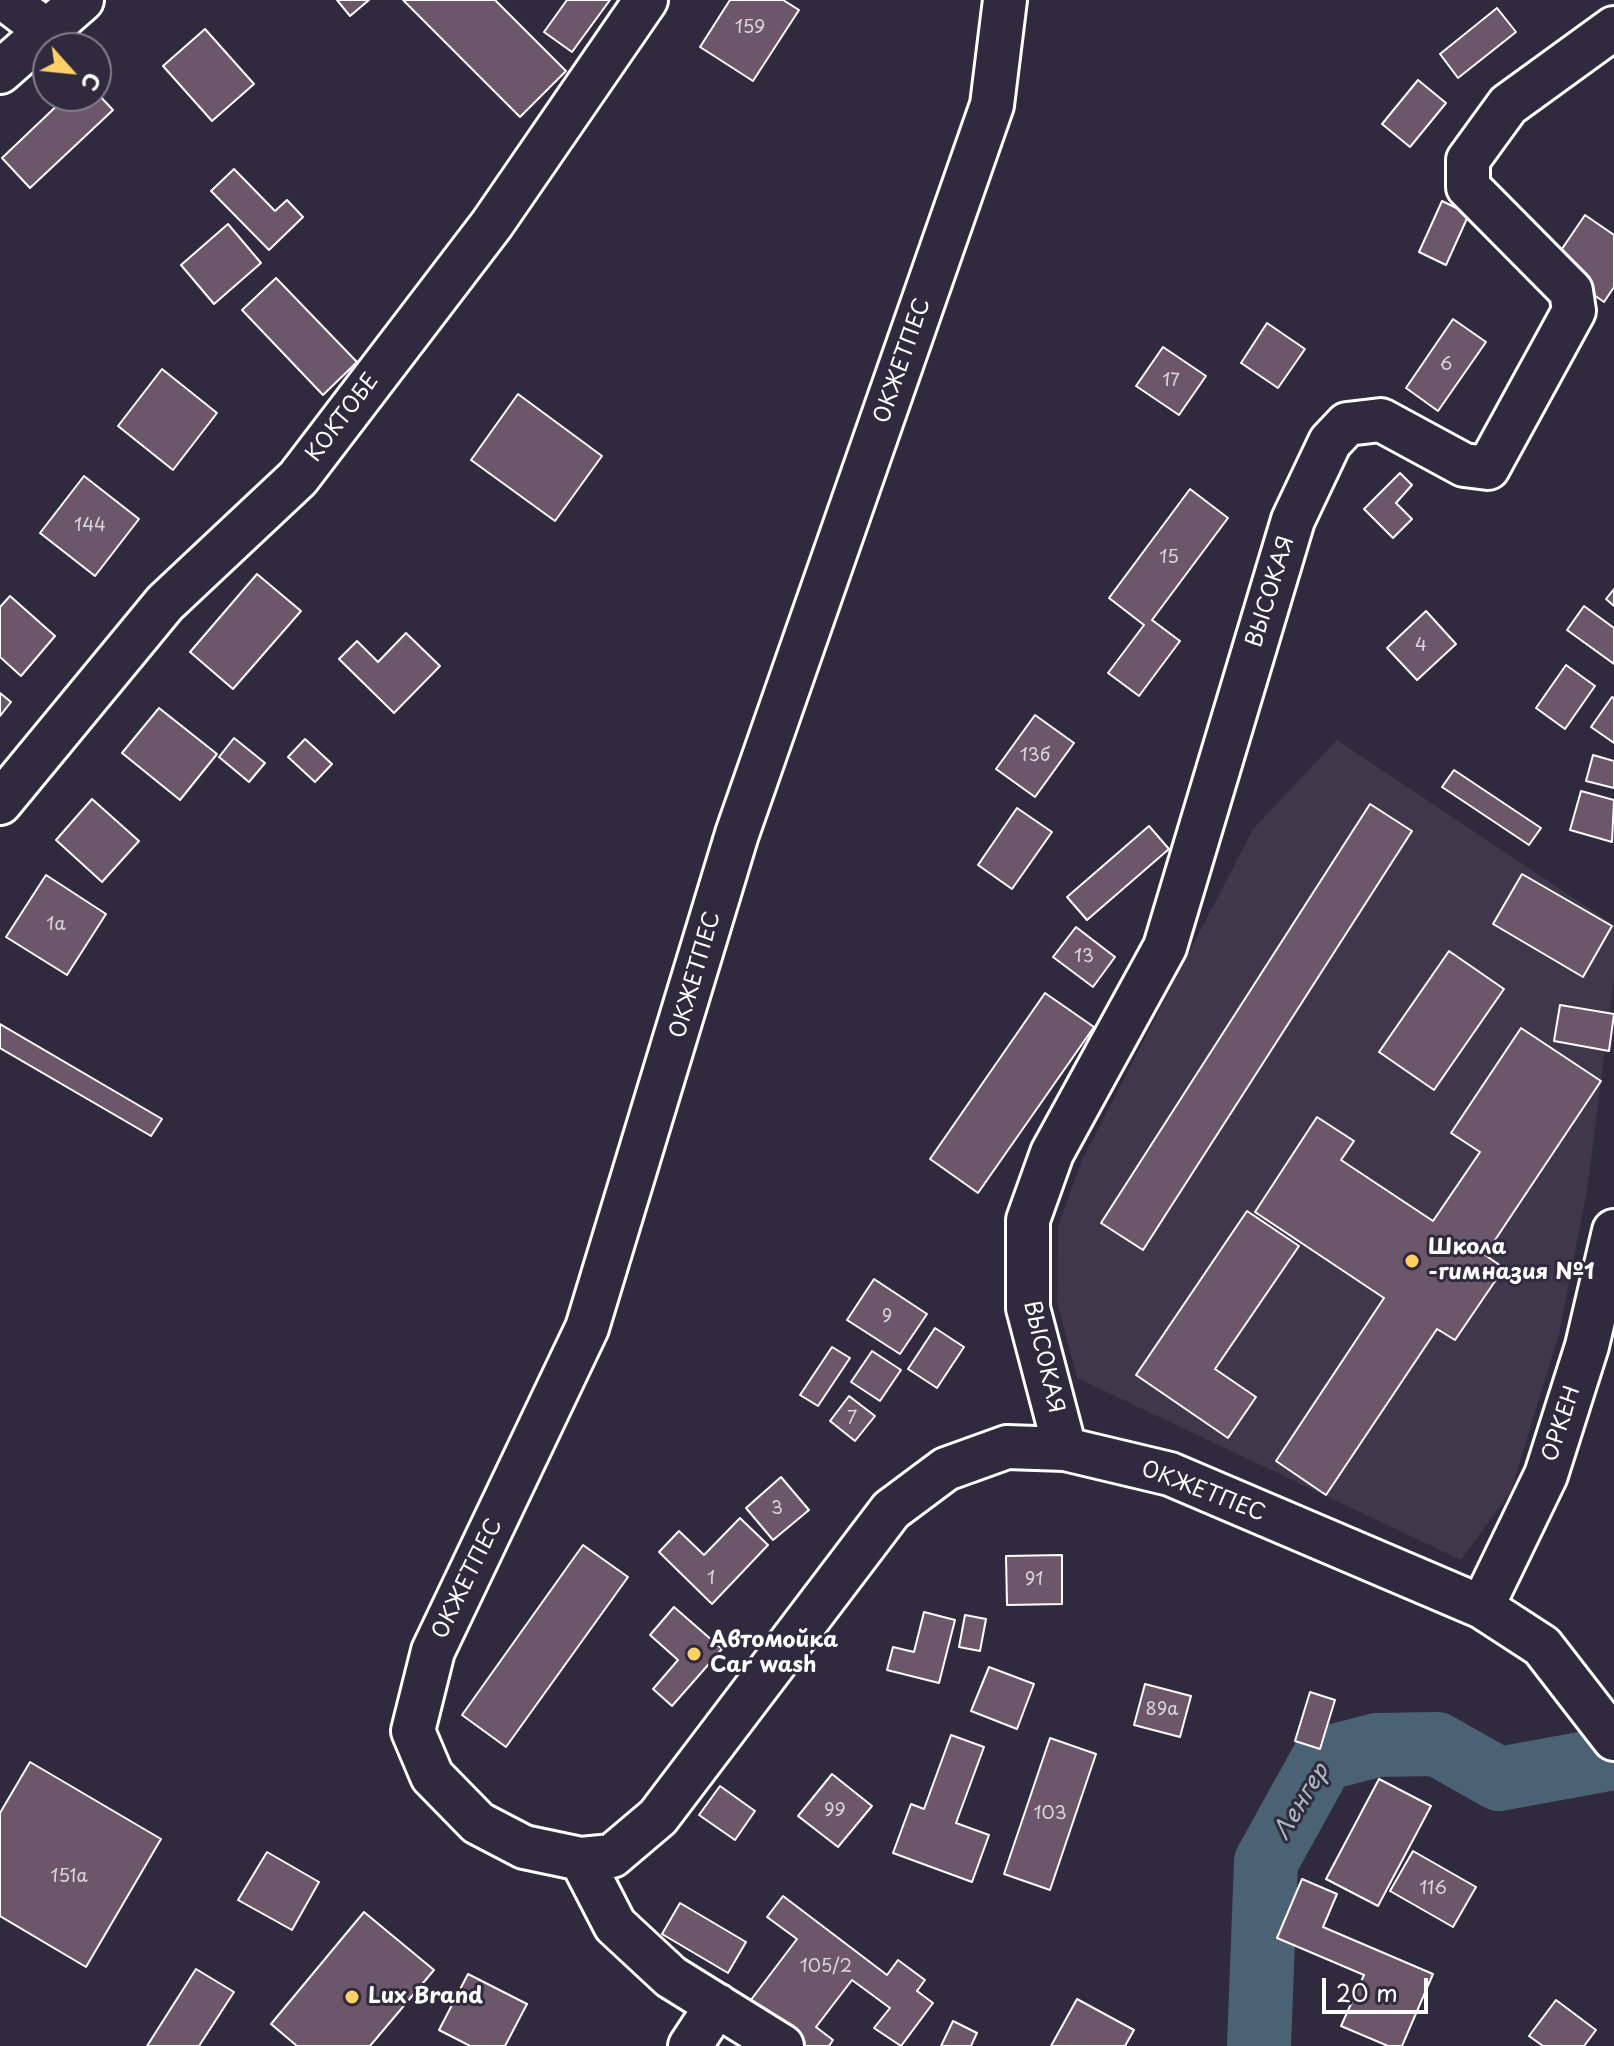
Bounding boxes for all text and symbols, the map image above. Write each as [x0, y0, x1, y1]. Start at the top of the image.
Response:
house number: 159 [735, 17, 765, 39]
north arrow [32, 32, 112, 112]
text: С [74, 67, 111, 97]
street label: ОКЖЕТПЕС [869, 295, 937, 427]
house number: 6 [1440, 354, 1452, 376]
street label: КОКТОБЕ [301, 369, 385, 467]
house number: 17 [1162, 370, 1180, 392]
house number: 144 [74, 515, 106, 537]
street label: ВЫСОКАЯ [1242, 533, 1300, 651]
house number: 15 [1159, 547, 1179, 569]
house number: 4 [1415, 635, 1427, 657]
house number: 13б [1020, 745, 1050, 767]
street label: ОКЖЕТПЕС [665, 909, 727, 1041]
house number: 1а [46, 914, 66, 936]
house number: 13 [1074, 946, 1094, 968]
place label: Школа -гимназия №1 [1428, 1235, 1595, 1286]
marker: Школа -гимназия №1 [1403, 1252, 1421, 1270]
street label: ВЫСОКАЯ [1017, 1298, 1069, 1416]
house number: 9 [882, 1306, 892, 1328]
street label: ОРКЕН [1537, 1383, 1587, 1465]
house number: 7 [847, 1408, 857, 1430]
street label: ОКЖЕТПЕС [1137, 1456, 1269, 1528]
house number: 3 [771, 1498, 783, 1520]
street label: ОКЖЕТПЕС [427, 1514, 509, 1644]
house number: 1 [707, 1568, 715, 1590]
house number: 91 [1025, 1569, 1043, 1591]
place label: Автомойка Car wash [710, 1628, 838, 1680]
marker: Автомойка Car wash [685, 1645, 703, 1663]
house number: 89а [1146, 1699, 1178, 1721]
water label: Ленгер [1268, 1759, 1336, 1845]
house number: 99 [824, 1800, 846, 1822]
house number: 103 [1033, 1803, 1067, 1825]
house number: 151а [50, 1866, 88, 1888]
house number: 116 [1419, 1878, 1447, 1900]
house number: 105/2 [800, 1956, 852, 1978]
scale bar [1326, 1962, 1432, 2012]
text: 20 m [1336, 1974, 1398, 2010]
place label: Lux Brand [368, 1984, 483, 2010]
marker: Lux Brand [343, 1988, 361, 2006]

